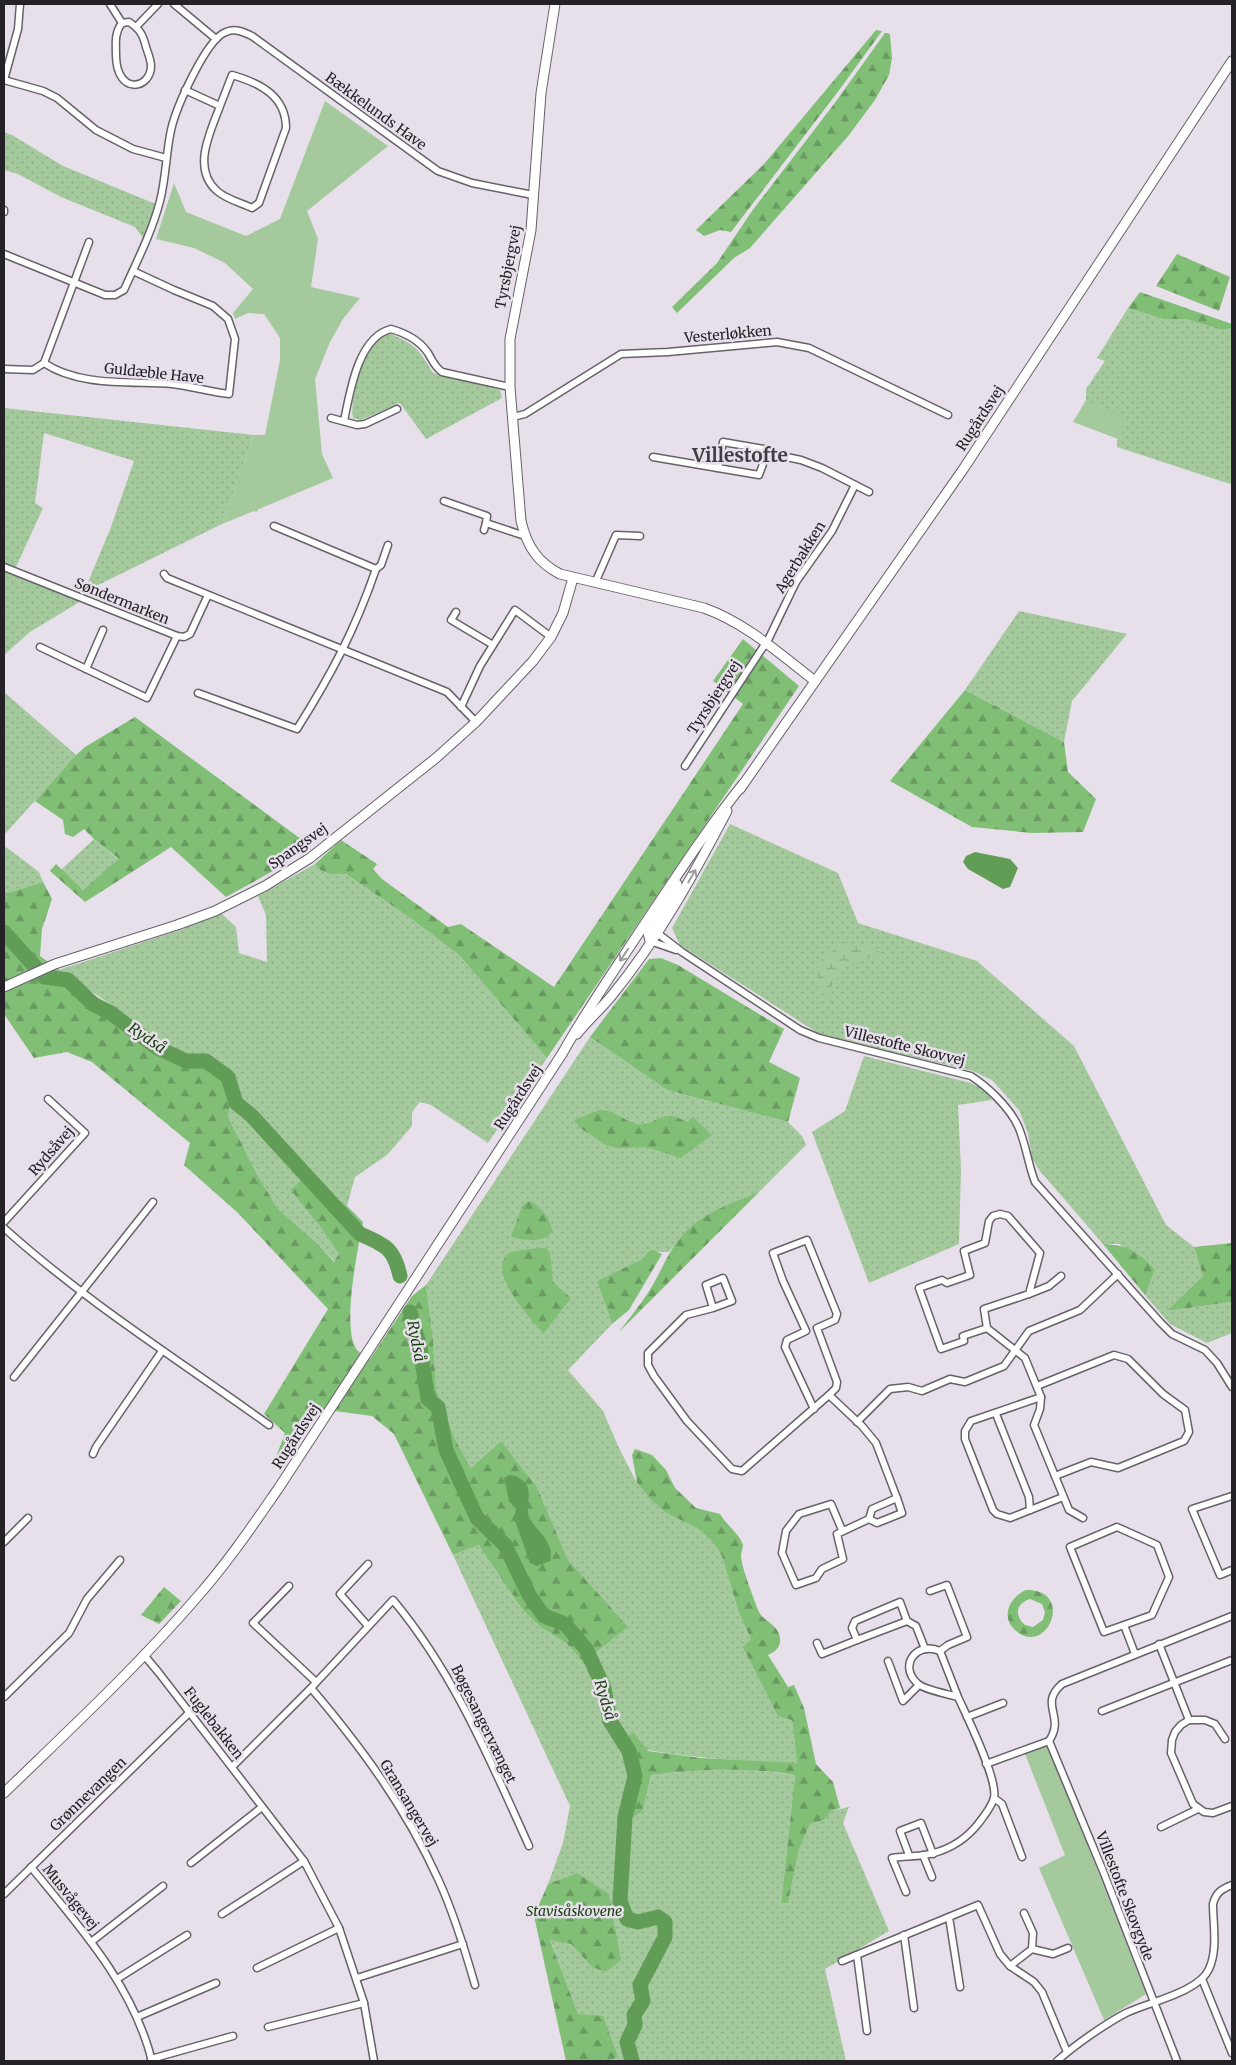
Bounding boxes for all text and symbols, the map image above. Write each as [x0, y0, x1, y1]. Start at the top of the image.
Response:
street label: Bækkelunds Have [322, 68, 430, 154]
street label: Tyrsbjergvej [491, 223, 525, 311]
street label: Vesterløkken [683, 321, 772, 347]
street label: Guldæble Have [103, 359, 205, 387]
street label: Rugårdsvej [952, 382, 1008, 454]
district label: Villestofte [691, 443, 788, 467]
street label: Agerbakken [770, 518, 829, 597]
street label: Søndermarken [72, 574, 172, 628]
street label: Tyrsbjergvej [683, 656, 745, 738]
street label: Spangsvej [265, 819, 331, 873]
one-way arrow [687, 869, 697, 884]
one-way arrow [619, 948, 629, 962]
water label: Rydså [125, 1018, 170, 1057]
street label: Villestofte Skovvej [842, 1022, 967, 1070]
street label: Rugårdsvej [490, 1061, 546, 1133]
street label: Rydsåvej [25, 1123, 77, 1179]
water label: Rydså [403, 1319, 430, 1363]
street label: Rugårdsvej [268, 1400, 324, 1472]
street label: Bøgesangervænget [447, 1662, 521, 1787]
water label: Rydså [590, 1677, 621, 1723]
street label: Fuglebakken [180, 1683, 248, 1763]
street label: Grønnevangen [46, 1753, 130, 1835]
street label: Gransangervej [376, 1756, 442, 1850]
street label: Villestofte Skovgyde [1092, 1828, 1158, 1963]
street label: Musvågevej [39, 1860, 103, 1934]
park label: Stavisåskovene [526, 1902, 622, 1920]

